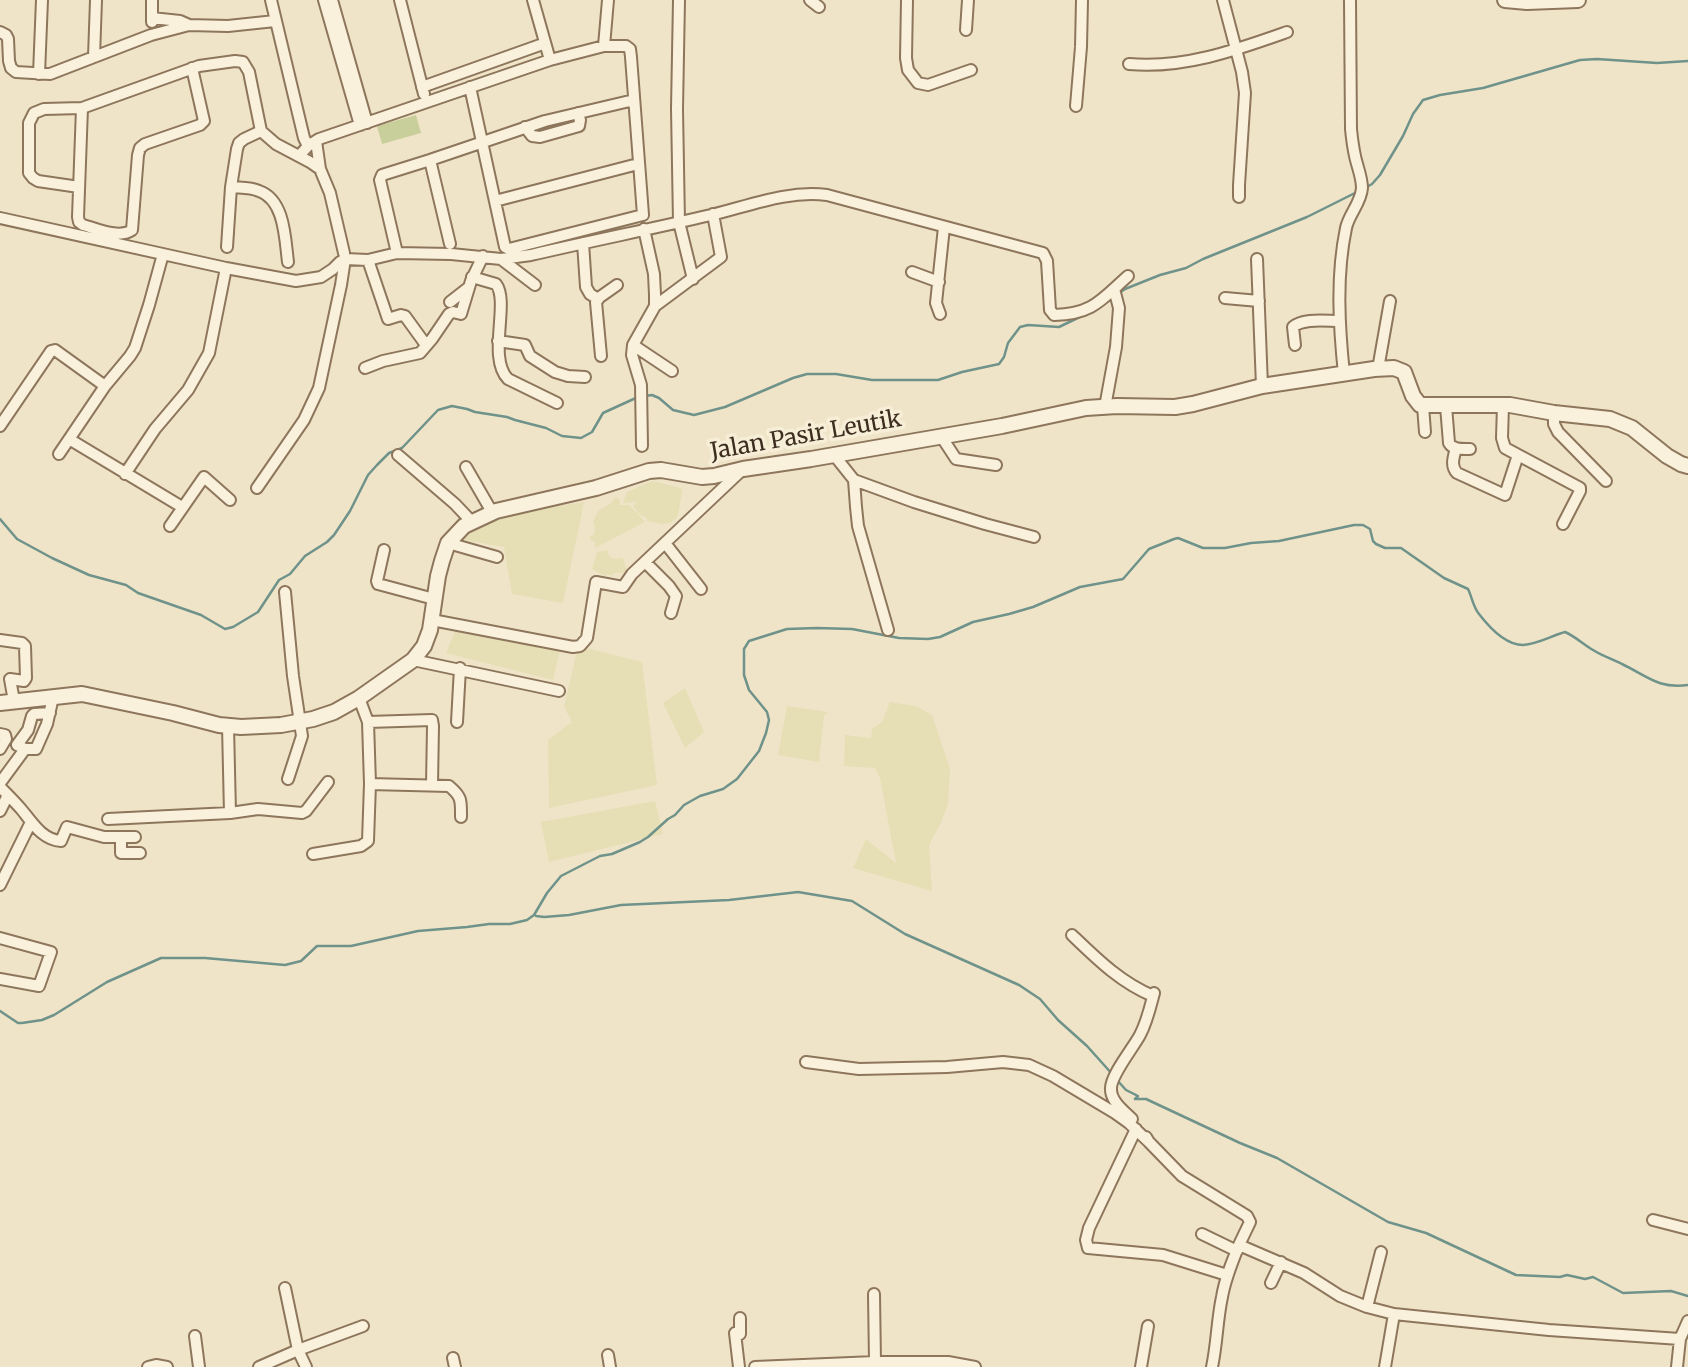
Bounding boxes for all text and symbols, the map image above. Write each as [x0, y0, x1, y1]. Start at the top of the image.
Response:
street label: Jalan Pasir Leutik [708, 406, 904, 466]

